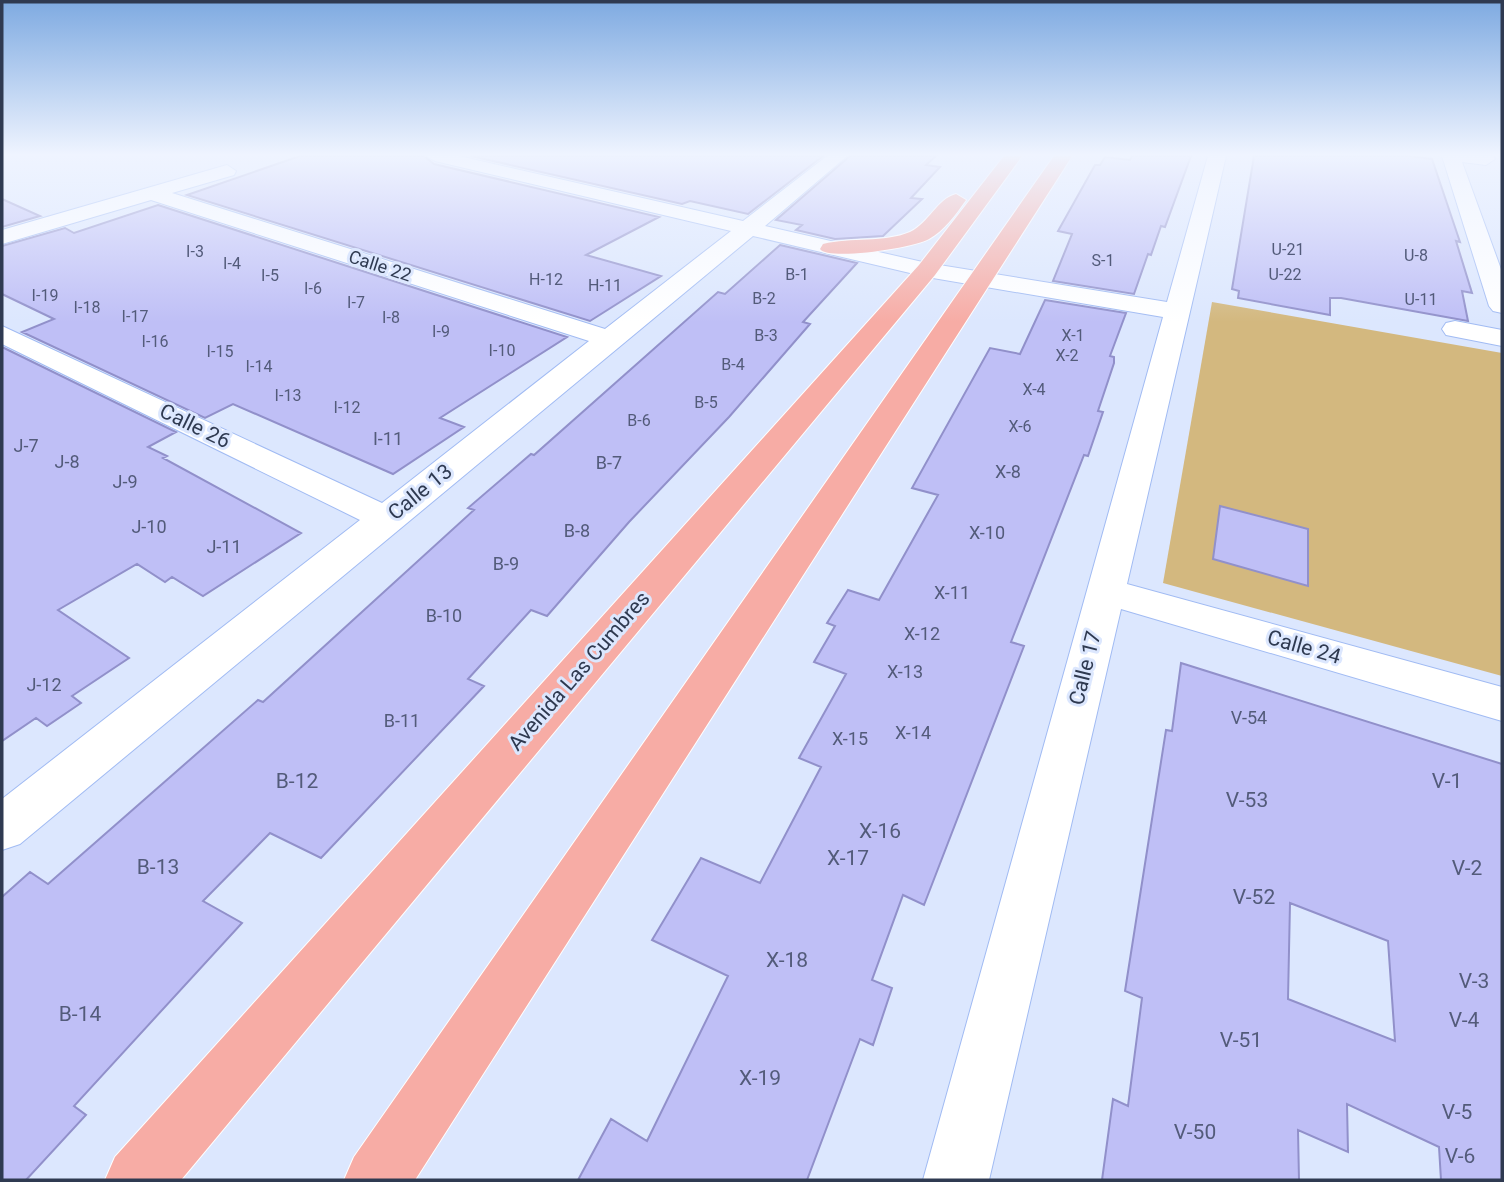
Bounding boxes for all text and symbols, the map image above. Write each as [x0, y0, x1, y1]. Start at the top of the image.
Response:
house number: U-21 [1272, 240, 1304, 259]
house number: I-3 [186, 242, 204, 261]
street label: Calle 22 [346, 246, 414, 285]
house number: U-8 [1404, 246, 1428, 265]
house number: S-1 [1092, 251, 1114, 270]
house number: I-4 [223, 254, 241, 273]
house number: B-1 [785, 265, 809, 284]
house number: U-22 [1269, 265, 1301, 284]
house number: I-5 [261, 266, 279, 285]
house number: H-12 [529, 270, 563, 289]
house number: H-11 [588, 276, 622, 295]
house number: I-6 [304, 279, 322, 298]
house number: I-19 [32, 286, 58, 305]
house number: B-2 [752, 289, 776, 308]
house number: U-11 [1405, 290, 1437, 309]
house number: I-7 [347, 293, 365, 312]
house number: I-18 [74, 298, 100, 317]
house number: I-17 [122, 307, 148, 326]
house number: I-8 [382, 308, 400, 327]
house number: I-9 [432, 322, 450, 341]
house number: B-3 [754, 326, 778, 345]
house number: X-1 [1061, 326, 1085, 345]
house number: I-16 [142, 332, 168, 351]
house number: I-10 [489, 341, 515, 360]
house number: I-15 [207, 342, 233, 361]
house number: X-2 [1055, 346, 1079, 365]
house number: B-4 [721, 355, 745, 374]
house number: I-14 [246, 357, 272, 376]
house number: X-4 [1022, 380, 1046, 399]
house number: I-13 [275, 386, 301, 405]
house number: B-5 [694, 393, 718, 412]
house number: I-12 [334, 398, 360, 417]
street label: Calle 26 [156, 399, 234, 453]
house number: B-6 [627, 411, 651, 430]
house number: X-6 [1008, 417, 1032, 436]
house number: I-11 [373, 428, 403, 449]
house number: J-7 [13, 435, 39, 456]
house number: J-8 [54, 451, 80, 472]
house number: B-7 [596, 452, 622, 473]
street label: Calle 13 [383, 459, 457, 525]
house number: X-8 [995, 461, 1021, 482]
house number: J-9 [112, 471, 138, 492]
house number: J-10 [131, 516, 167, 537]
house number: B-8 [564, 520, 590, 541]
house number: X-10 [969, 522, 1005, 543]
house number: J-11 [206, 536, 242, 557]
house number: B-9 [493, 553, 519, 574]
house number: X-11 [934, 582, 970, 603]
street label: Avenida Las Cumbres [503, 587, 655, 755]
house number: B-10 [426, 605, 462, 626]
house number: X-12 [904, 623, 940, 644]
street label: Calle 24 [1265, 625, 1344, 669]
street label: Calle 17 [1064, 629, 1106, 707]
house number: X-13 [887, 661, 923, 682]
house number: J-12 [26, 674, 62, 695]
house number: V-54 [1231, 707, 1267, 728]
house number: B-11 [384, 710, 420, 731]
house number: X-14 [895, 722, 931, 743]
house number: X-15 [832, 728, 868, 749]
house number: B-12 [276, 769, 318, 793]
house number: V-1 [1432, 769, 1462, 793]
house number: V-53 [1226, 788, 1268, 812]
house number: X-16 [859, 819, 901, 843]
house number: X-17 [827, 846, 869, 870]
house number: B-13 [137, 855, 179, 879]
house number: V-2 [1452, 856, 1482, 880]
house number: V-52 [1233, 885, 1275, 909]
house number: X-18 [766, 948, 808, 972]
house number: V-3 [1459, 969, 1489, 993]
house number: B-14 [59, 1002, 101, 1026]
house number: V-4 [1449, 1008, 1479, 1032]
house number: V-51 [1220, 1028, 1262, 1052]
house number: X-19 [739, 1066, 781, 1090]
house number: V-5 [1442, 1100, 1472, 1124]
house number: V-50 [1174, 1120, 1216, 1144]
house number: V-6 [1445, 1144, 1475, 1168]

